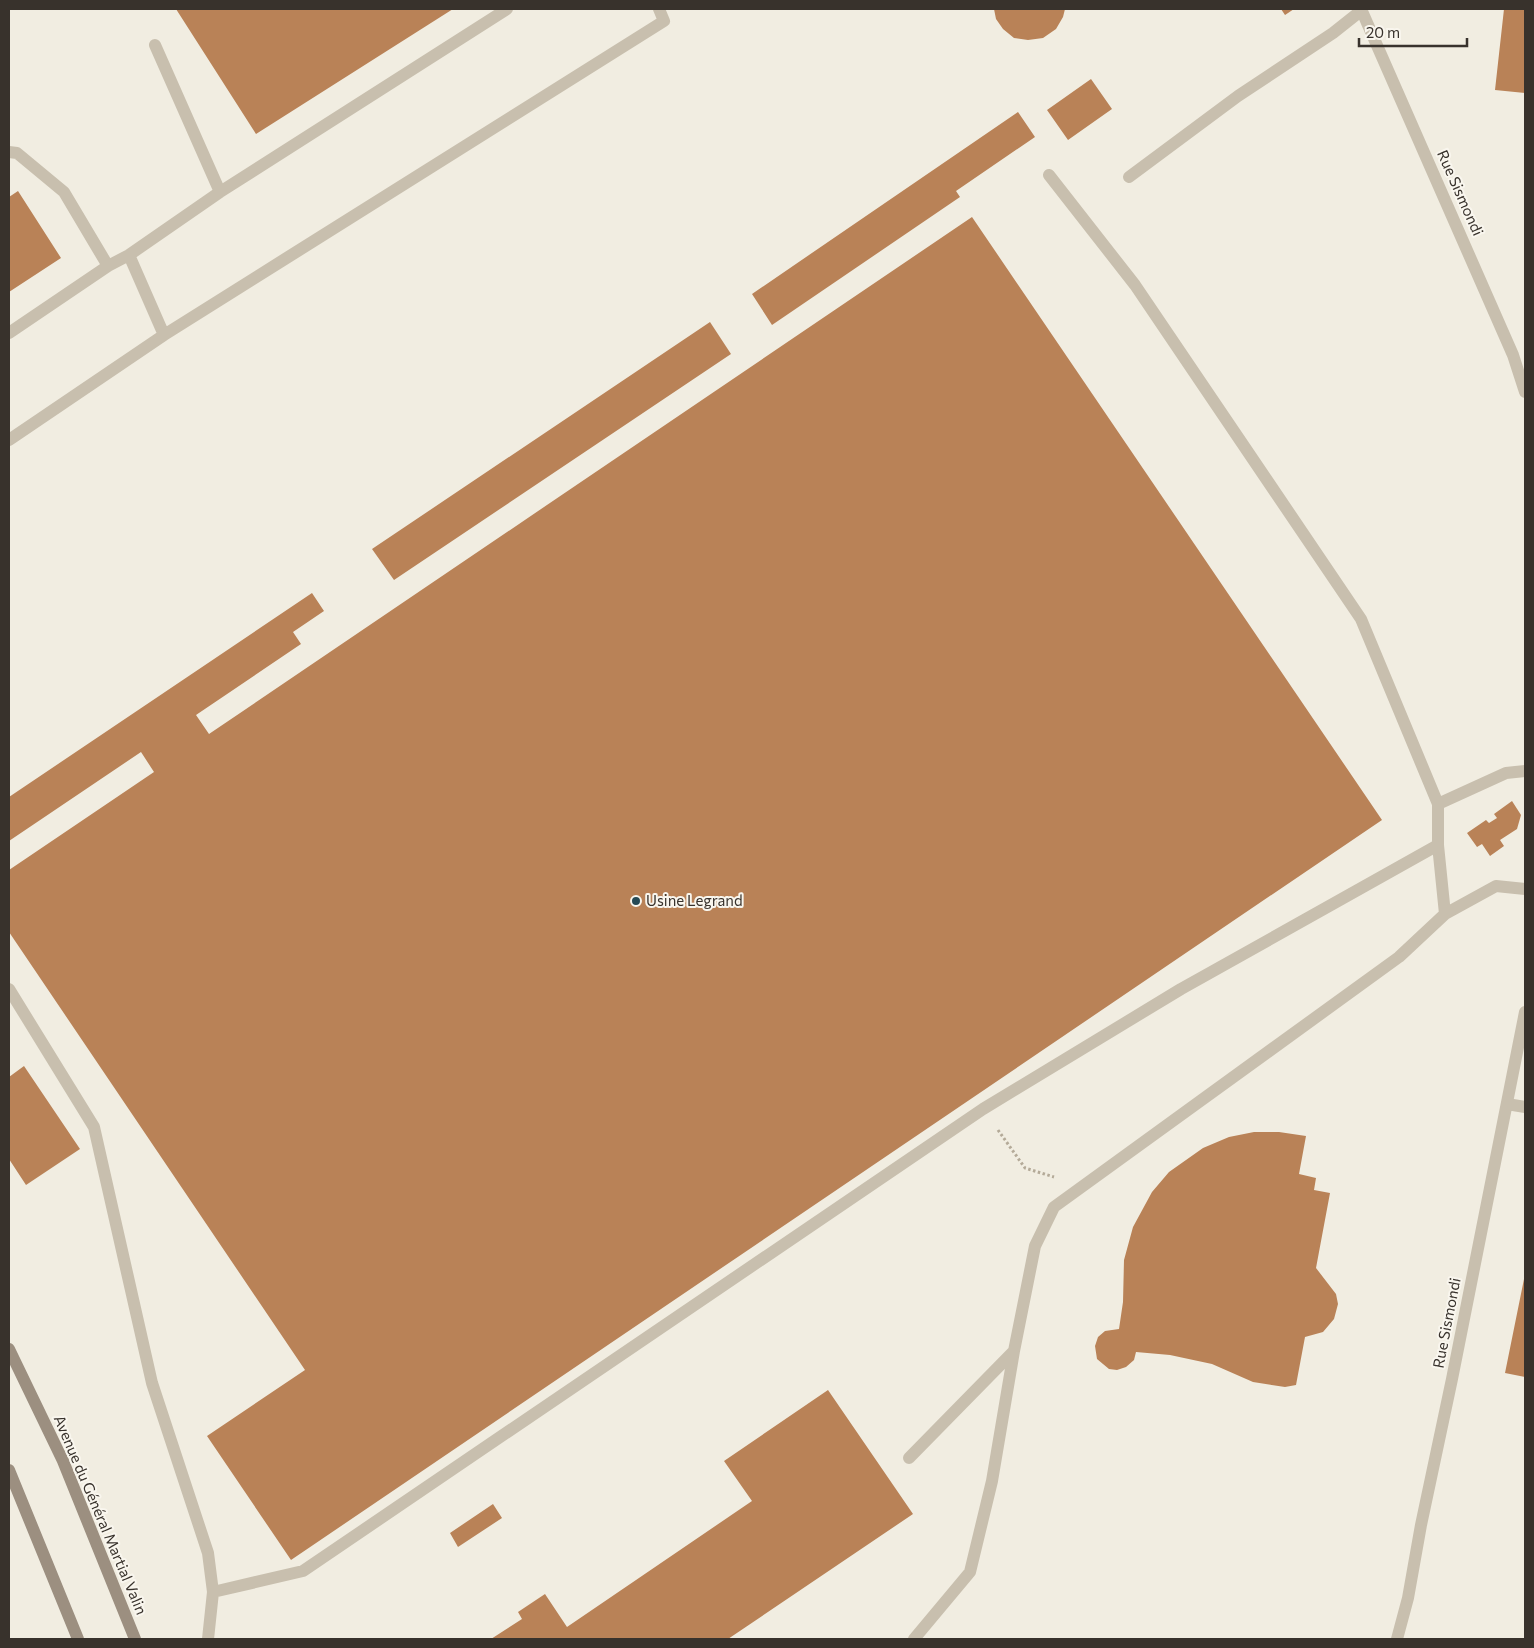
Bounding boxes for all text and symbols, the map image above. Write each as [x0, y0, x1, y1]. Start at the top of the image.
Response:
scale bar [1359, 15, 1466, 47]
text: 20 m [1366, 23, 1400, 41]
street label: Rue Sismondi [1434, 147, 1488, 238]
place label: Usine Legrand [646, 891, 743, 909]
marker: Usine Legrand [630, 895, 642, 907]
street label: Rue Sismondi [1428, 1276, 1464, 1370]
street label: Avenue du Général Martial Valin [51, 1412, 151, 1617]

